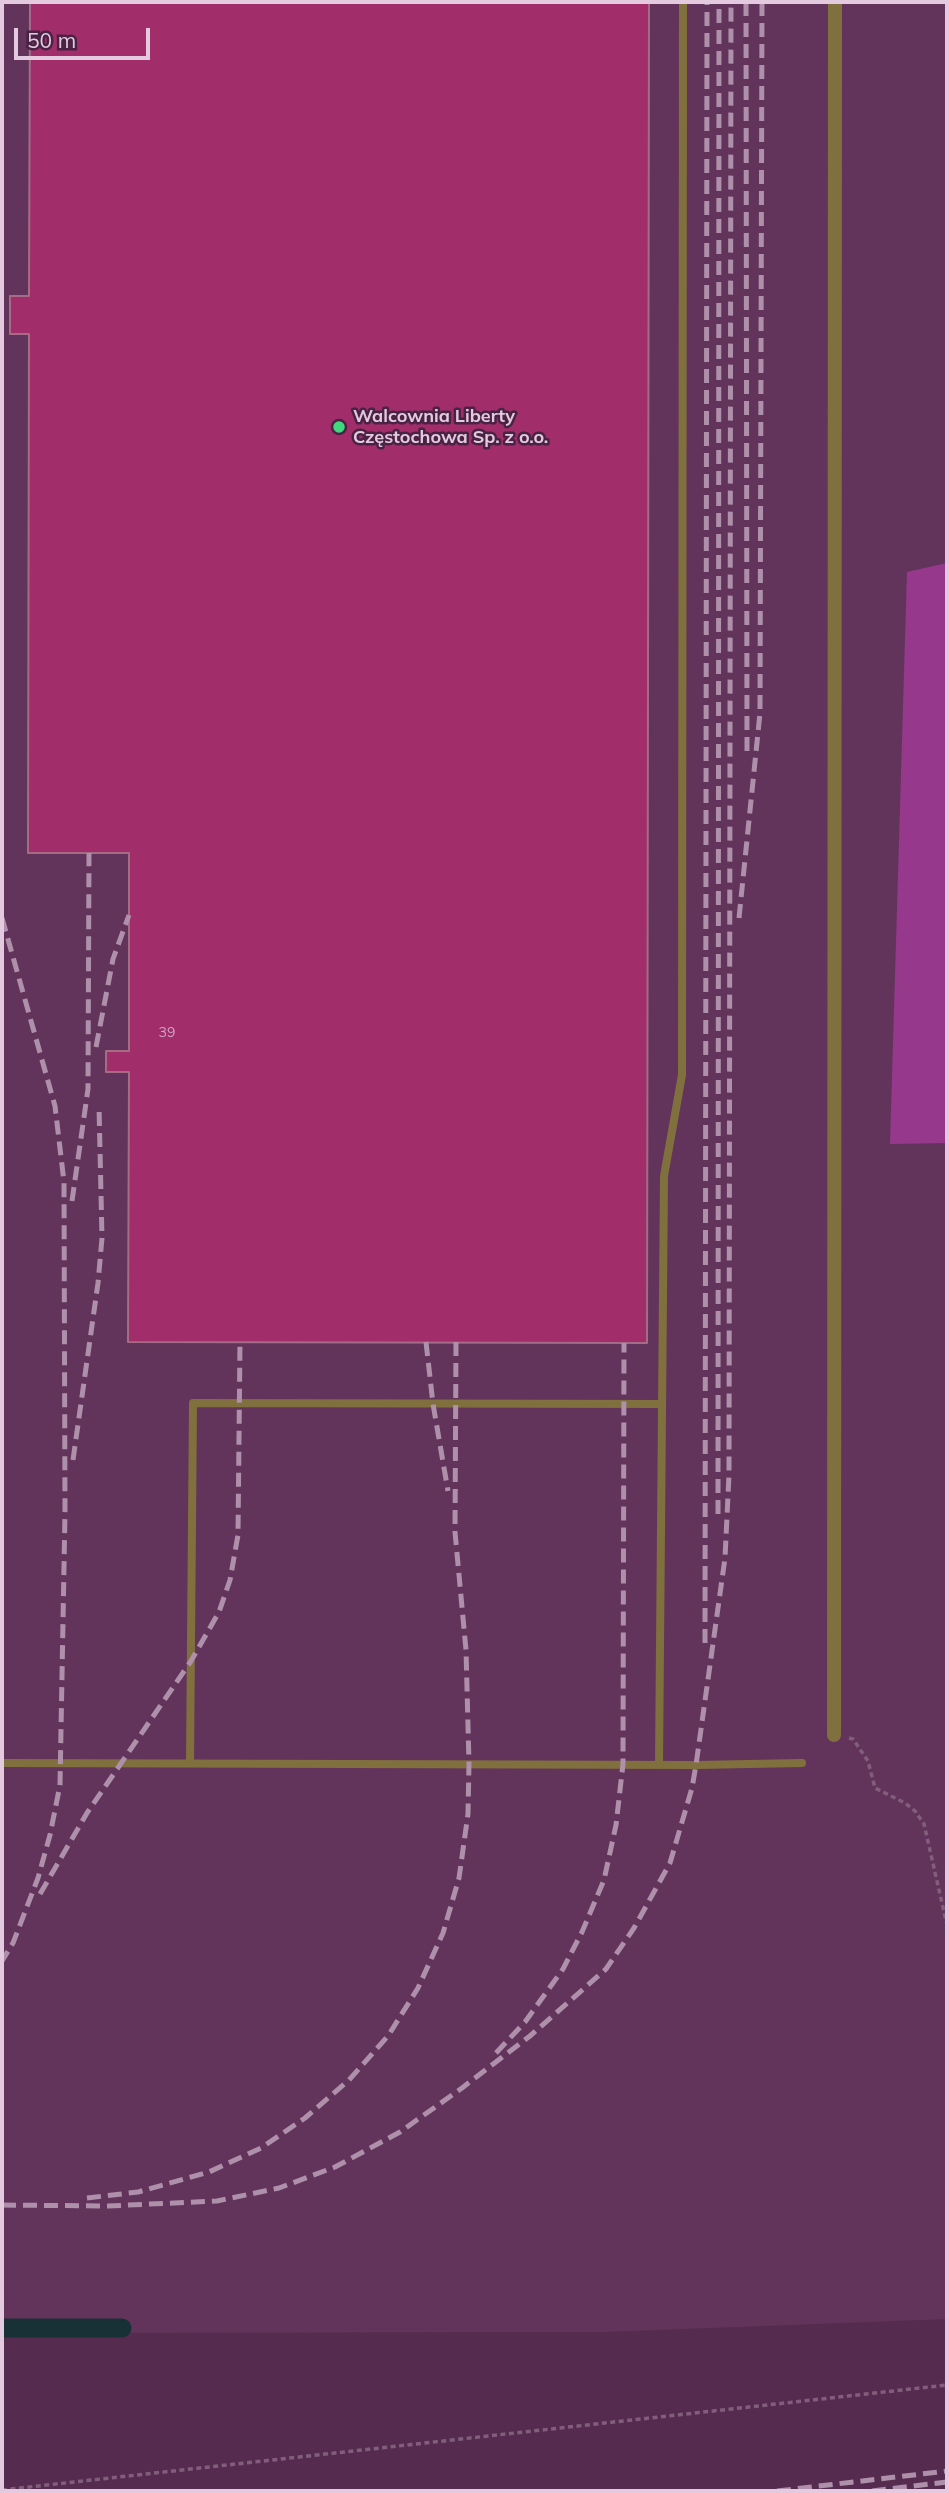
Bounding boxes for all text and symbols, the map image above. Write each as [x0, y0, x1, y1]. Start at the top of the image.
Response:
scale bar [18, 14, 154, 58]
text: 50 m [27, 27, 76, 53]
place label: Walcownia Liberty Częstochowa Sp. z o.o. [353, 406, 548, 448]
marker: Walcownia Liberty Częstochowa Sp. z o.o. [331, 419, 347, 435]
house number: 39 [159, 1025, 175, 1041]

